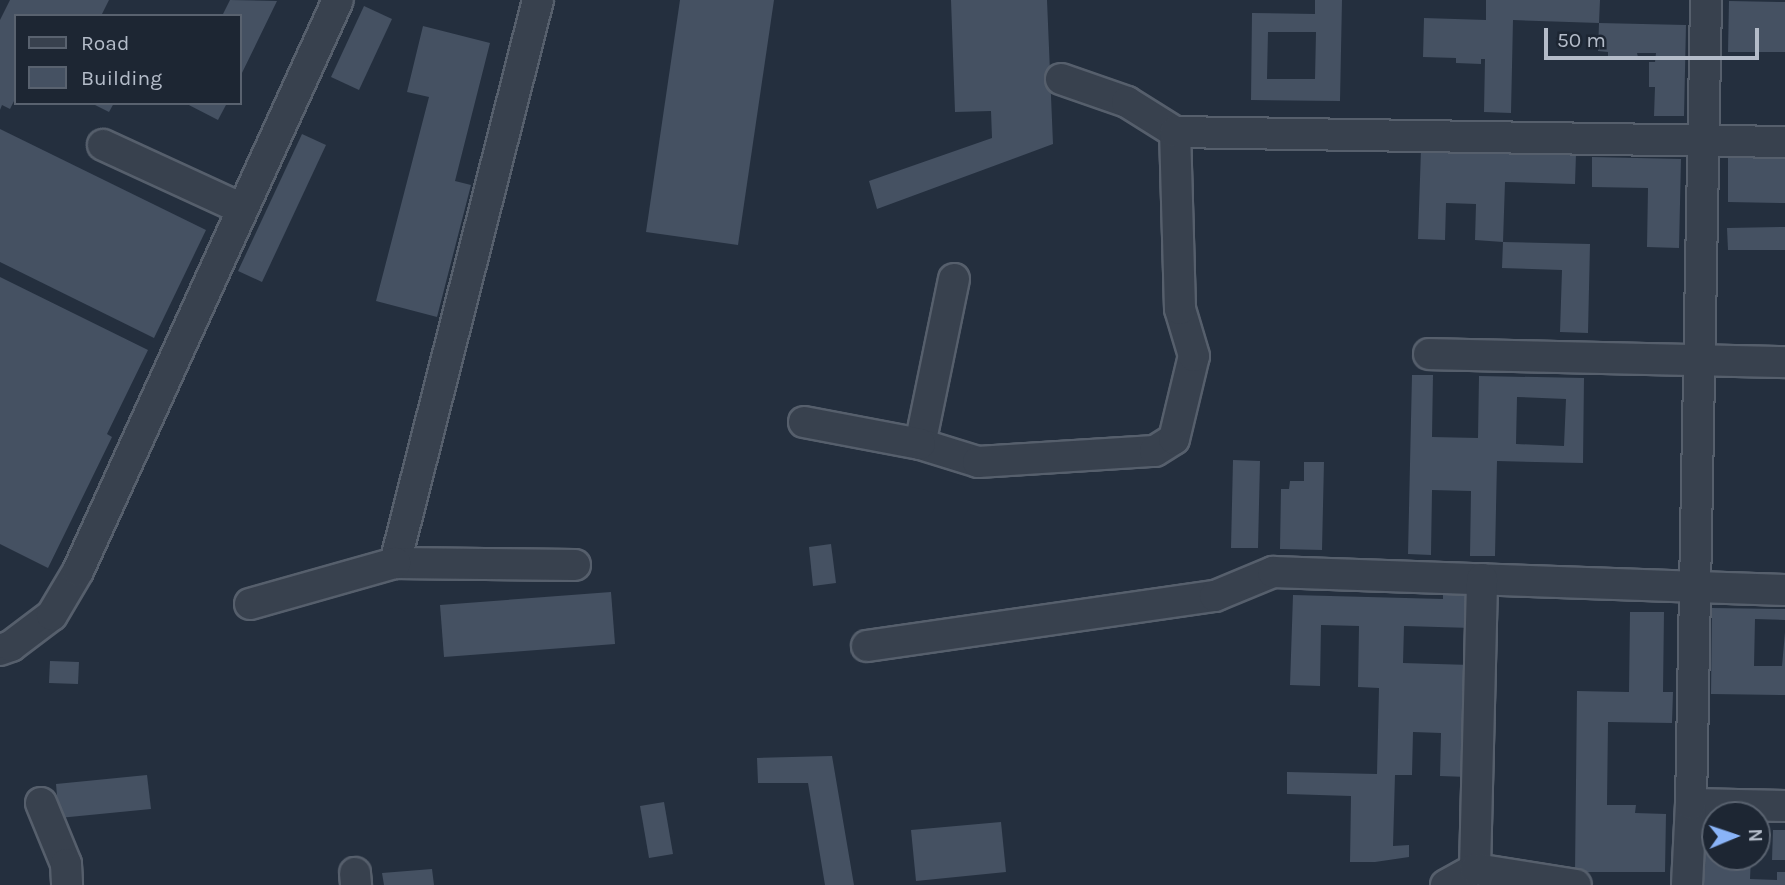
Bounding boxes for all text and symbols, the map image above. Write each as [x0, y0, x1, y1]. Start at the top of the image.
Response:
legend [14, 14, 242, 105]
scale bar [1547, 14, 1762, 58]
text: 50 m [1557, 28, 1606, 52]
text: Road [81, 31, 129, 55]
text: Building [81, 66, 162, 90]
north arrow [1701, 801, 1771, 871]
text: N [1744, 828, 1766, 843]

